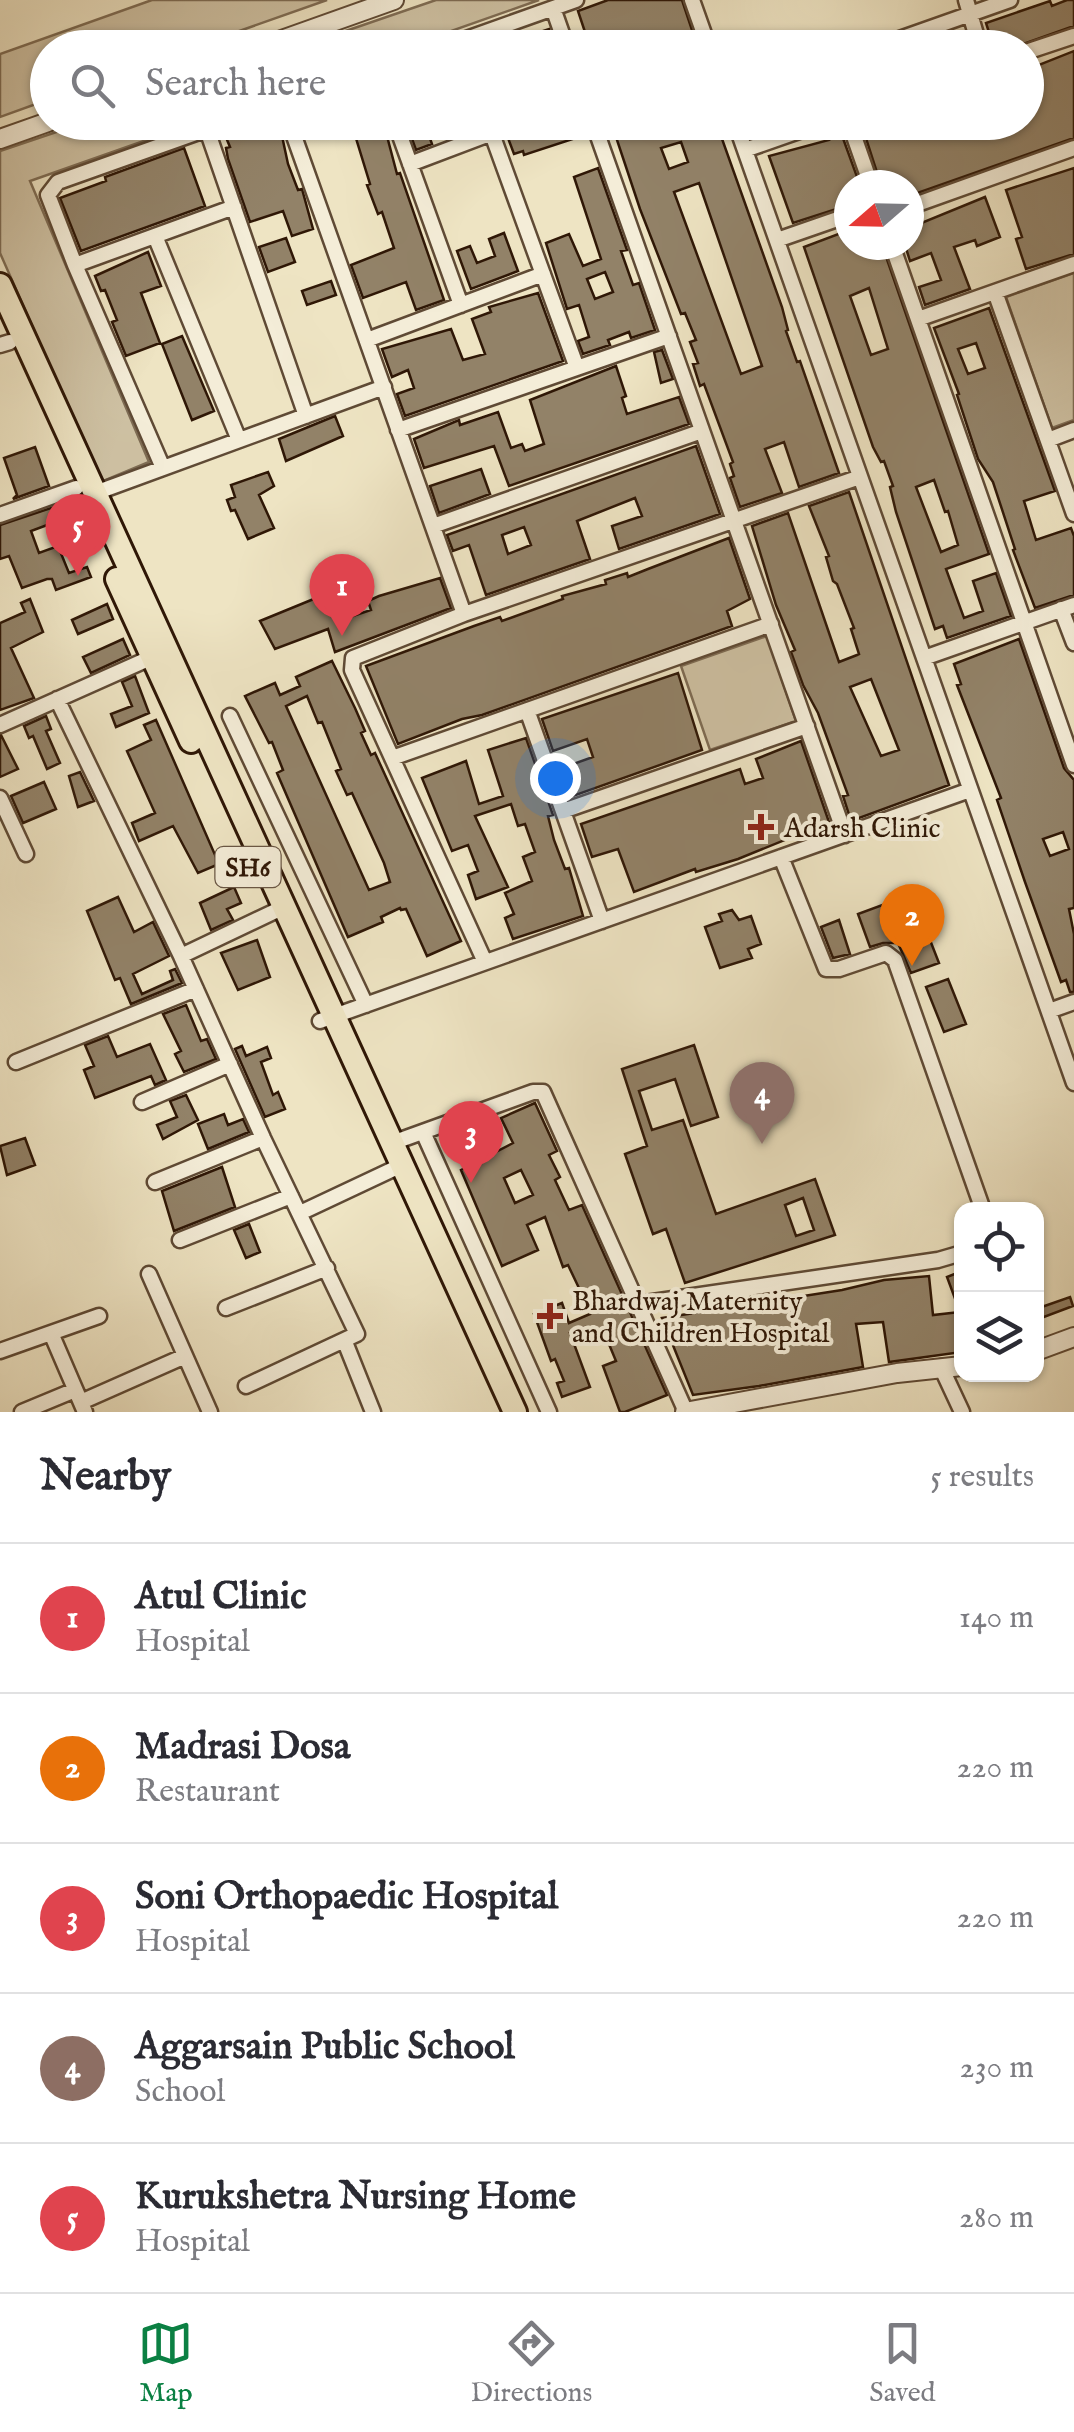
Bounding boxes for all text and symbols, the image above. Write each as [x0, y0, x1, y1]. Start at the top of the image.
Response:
search box [30, 30, 1044, 140]
icon: search [65, 58, 120, 113]
text: Search here [145, 61, 326, 109]
north arrow [834, 170, 924, 260]
pin: 5 [46, 494, 110, 576]
pin: 1 [310, 554, 374, 636]
your location [530, 753, 581, 804]
place label: Adarsh Clinic [783, 812, 941, 847]
marker: Adarsh Clinic [748, 814, 774, 840]
road number: SH6 [216, 847, 280, 887]
pin: 2 [880, 884, 944, 966]
pin: 4 [730, 1062, 794, 1144]
pin: 3 [438, 1100, 504, 1183]
map controls [954, 1202, 1044, 1382]
button: locate [954, 1202, 1044, 1292]
place label: Bhardwaj Maternity and Children Hospital [572, 1285, 830, 1352]
button: layers [954, 1292, 1044, 1382]
marker: Bhardwaj Maternity and Children Hospital [537, 1303, 563, 1329]
text: Nearby [40, 1451, 171, 1504]
text: 5 results [930, 1457, 1034, 1498]
text: Atul Clinic [135, 1574, 306, 1622]
text: 1 [67, 1598, 78, 1639]
text: 140 m [959, 1598, 1034, 1639]
text: Hospital [135, 1622, 250, 1663]
text: Madrasi Dosa [135, 1724, 350, 1772]
text: 2 [65, 1748, 80, 1789]
text: 220 m [957, 1748, 1034, 1789]
text: Restaurant [135, 1772, 280, 1813]
text: Soni Orthopaedic Hospital [135, 1874, 558, 1922]
text: 3 [67, 1898, 78, 1939]
text: 220 m [957, 1898, 1034, 1939]
text: Hospital [135, 1922, 250, 1963]
text: Aggarsain Public School [135, 2024, 515, 2072]
text: 4 [65, 2048, 80, 2089]
text: 230 m [960, 2048, 1034, 2089]
text: School [135, 2072, 225, 2113]
text: Kurukshetra Nursing Home [135, 2174, 576, 2222]
text: 5 [67, 2198, 78, 2239]
text: 280 m [959, 2198, 1034, 2239]
text: Hospital [135, 2222, 250, 2263]
tab: Map [138, 2316, 193, 2411]
tab: Directions [470, 2316, 592, 2411]
tab: Saved [869, 2316, 936, 2411]

